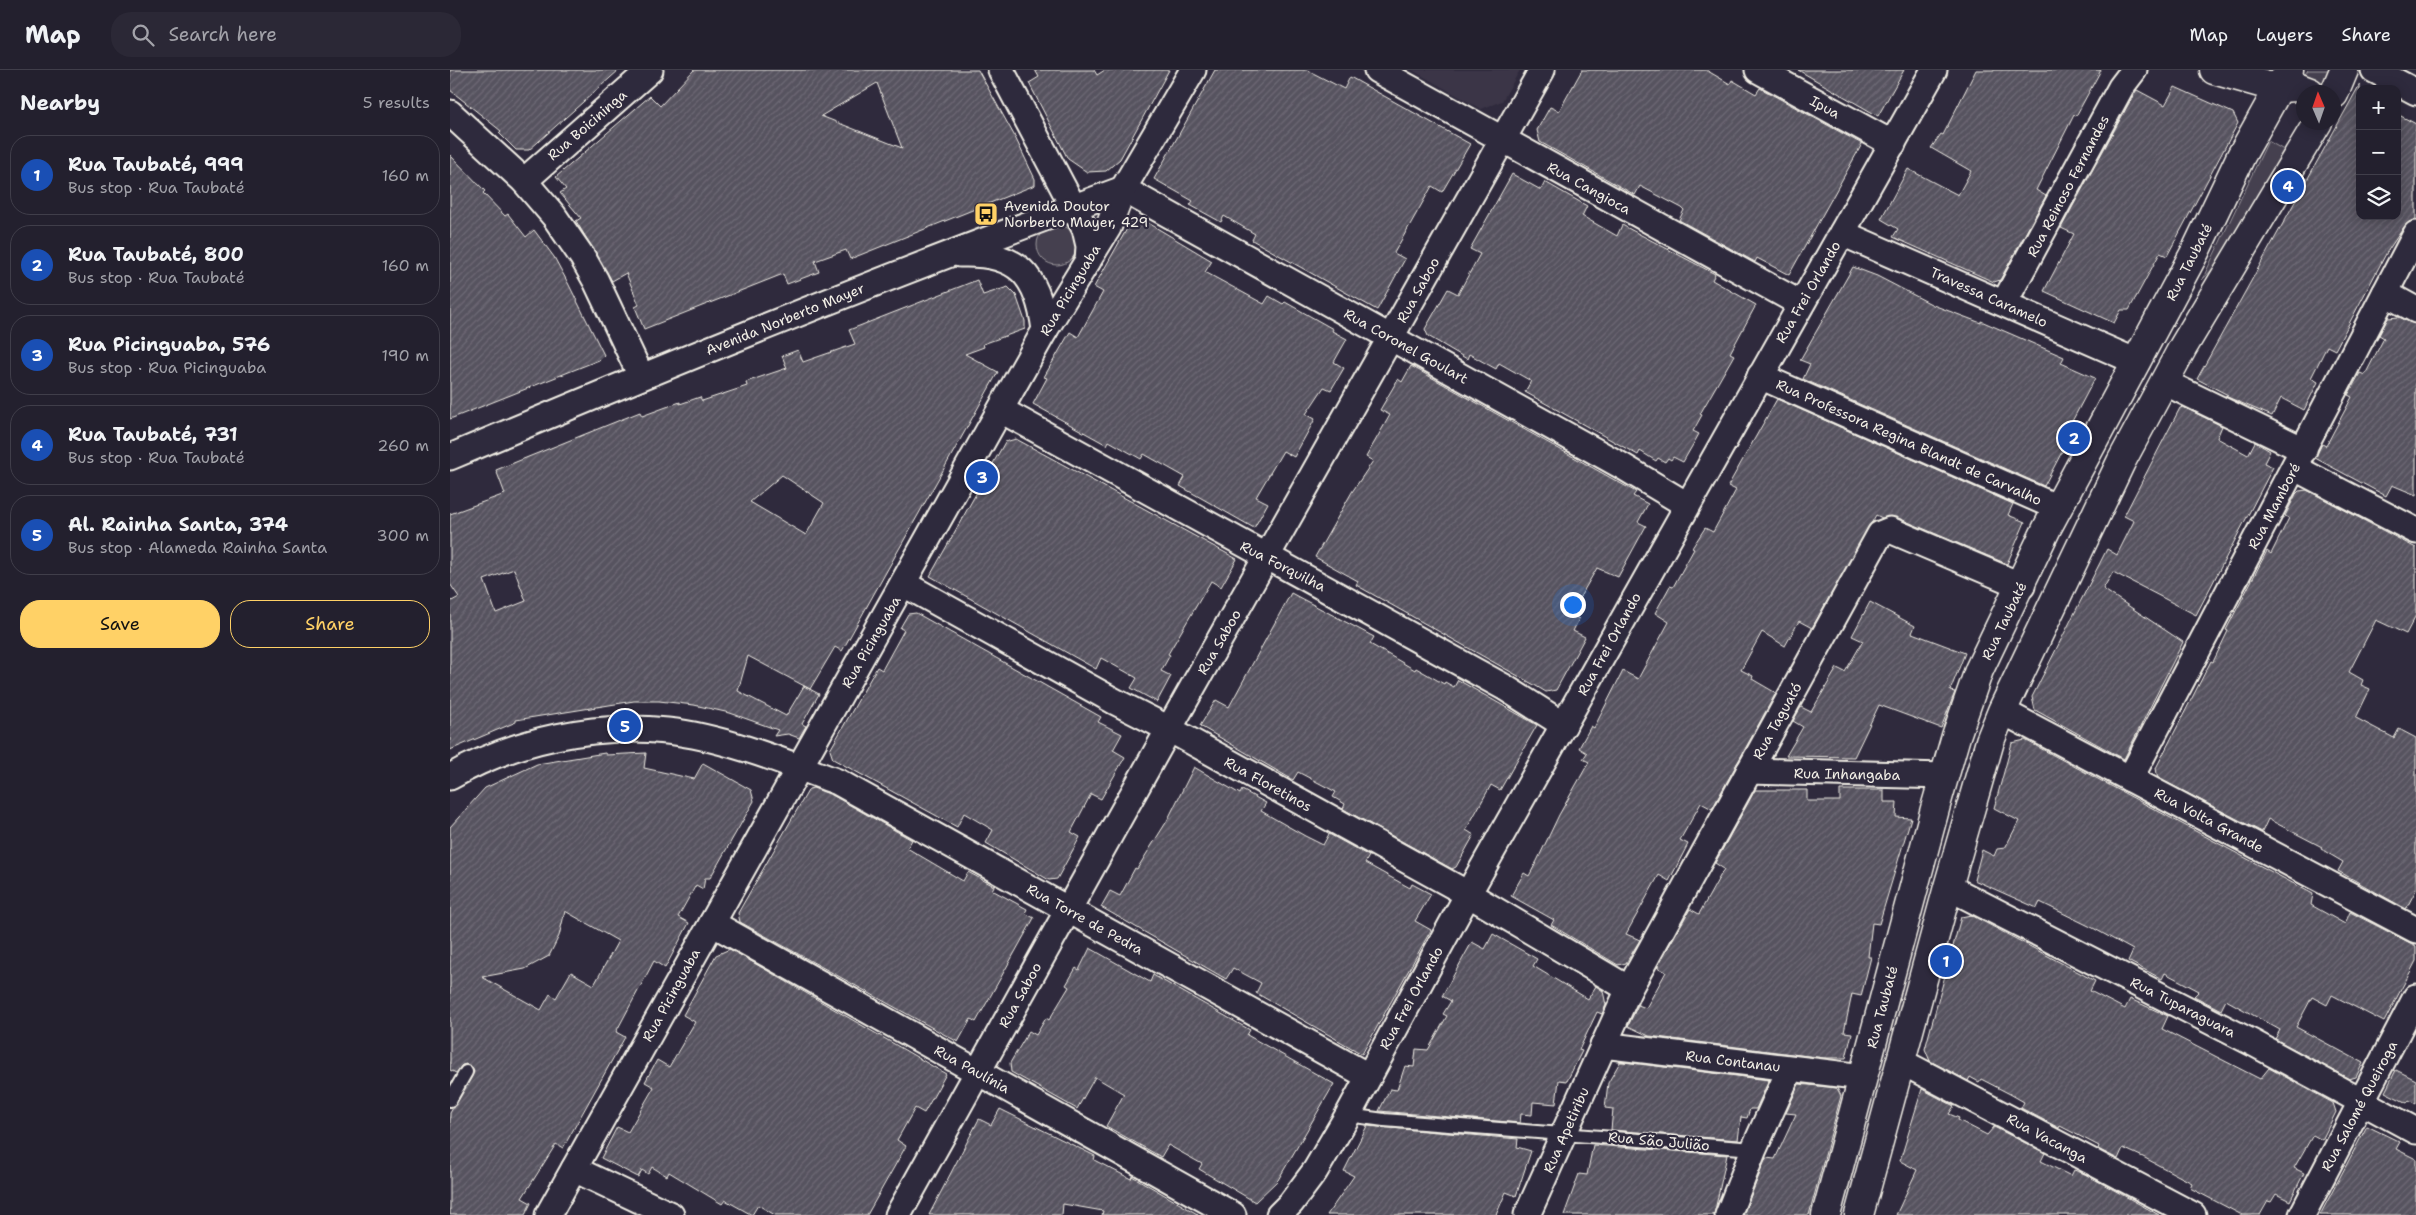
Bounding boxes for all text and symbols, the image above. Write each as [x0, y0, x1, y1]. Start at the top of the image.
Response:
search box [111, 12, 461, 57]
text: Map [25, 19, 81, 51]
icon: search [129, 21, 157, 49]
text: Search here [169, 22, 277, 47]
text: Map [2190, 23, 2228, 47]
text: Layers [2256, 23, 2313, 47]
text: Share [2341, 23, 2391, 47]
street label: Rua Boicininga [544, 85, 631, 164]
north arrow [2296, 85, 2341, 130]
map controls [2356, 85, 2401, 220]
button: + [2356, 85, 2401, 130]
text: Nearby [20, 89, 100, 117]
street label: Ipua [1807, 91, 1844, 123]
text: 5 results [363, 92, 430, 113]
street label: Rua Reinoso Fernandes [2023, 112, 2113, 260]
button: − [2356, 130, 2401, 175]
text: Rua Taubaté, 999 [68, 152, 243, 177]
street label: Rua Cangioca [1544, 158, 1634, 218]
text: 1 [33, 165, 41, 186]
text: 160 m [382, 165, 429, 186]
pin: 4 [2272, 167, 2304, 205]
button: layers [2356, 175, 2401, 220]
text: Bus stop · Rua Taubaté [68, 177, 245, 198]
place label: Avenida Doutor Norberto Mayer, 429 [1004, 197, 1148, 231]
bus stop icon: Avenida Doutor Norberto Mayer, 429 [973, 201, 999, 227]
street label: Rua Taubaté [2162, 220, 2216, 304]
street label: Rua Frei Orlando [1771, 238, 1845, 346]
street label: Rua Picinguaba [1036, 241, 1104, 339]
text: Rua Taubaté, 800 [68, 242, 244, 267]
street label: Rua Saboo [1393, 254, 1443, 326]
text: 2 [31, 255, 43, 276]
text: 160 m [382, 255, 429, 276]
street label: Travessa Caramelo [1927, 263, 2051, 331]
text: Bus stop · Rua Taubaté [68, 267, 245, 288]
street label: Avenida Norberto Mayer [703, 279, 867, 359]
street label: Rua Coronel Goulart [1341, 304, 1471, 388]
text: Rua Picinguaba, 576 [68, 332, 270, 357]
text: 3 [31, 345, 43, 366]
text: 190 m [382, 345, 429, 366]
text: Bus stop · Rua Picinguaba [68, 357, 266, 378]
street label: Rua Professora Regina Blandt de Carvalho [1773, 375, 2045, 509]
pin: 2 [2058, 419, 2090, 457]
text: Rua Taubaté, 731 [68, 422, 238, 447]
text: 4 [31, 435, 43, 456]
text: 260 m [377, 435, 429, 456]
text: Bus stop · Rua Taubaté [68, 447, 245, 468]
pin: 3 [966, 458, 998, 496]
street label: Rua Mamboré [2244, 460, 2304, 552]
text: Al. Rainha Santa, 374 [68, 512, 288, 537]
text: 5 [32, 525, 42, 546]
text: 300 m [377, 525, 429, 546]
text: Bus stop · Alameda Rainha Santa [68, 537, 327, 558]
street label: Rua Forquilha [1237, 537, 1329, 595]
street label: Rua Taubaté [1977, 579, 2031, 663]
street label: Rua Frei Orlando [1573, 589, 1645, 699]
street label: Rua Picinguaba [837, 592, 905, 691]
your location [1560, 592, 1586, 618]
button: Save [20, 600, 220, 648]
button: Share [230, 600, 430, 648]
street label: Rua Saboo [1193, 606, 1245, 678]
street label: Rua Taguató [1748, 679, 1806, 763]
pin: 5 [609, 707, 641, 745]
street label: Rua Floretinos [1221, 752, 1315, 816]
street label: Rua Inhangaba [1794, 764, 1901, 784]
street label: Rua Volta Grande [2151, 784, 2267, 856]
street label: Rua Torre de Pedra [1023, 879, 1147, 959]
pin: 1 [1930, 942, 1962, 980]
street label: Rua Frei Orlando [1375, 943, 1447, 1053]
street label: Rua Picinguaba [638, 945, 704, 1045]
street label: Rua Saboo [995, 959, 1045, 1031]
street label: Rua Taubaté [1862, 964, 1902, 1050]
street label: Rua Tuparaguara [2127, 973, 2239, 1041]
street label: Rua Salomé Queiroga [2317, 1037, 2401, 1174]
street label: Rua Paulínia [931, 1041, 1013, 1097]
street label: Rua Contanau [1685, 1046, 1781, 1076]
street label: Rua Apetiribu [1539, 1084, 1593, 1176]
street label: Rua Vacanga [2004, 1109, 2091, 1167]
street label: Rua São Julião [1608, 1128, 1710, 1154]

